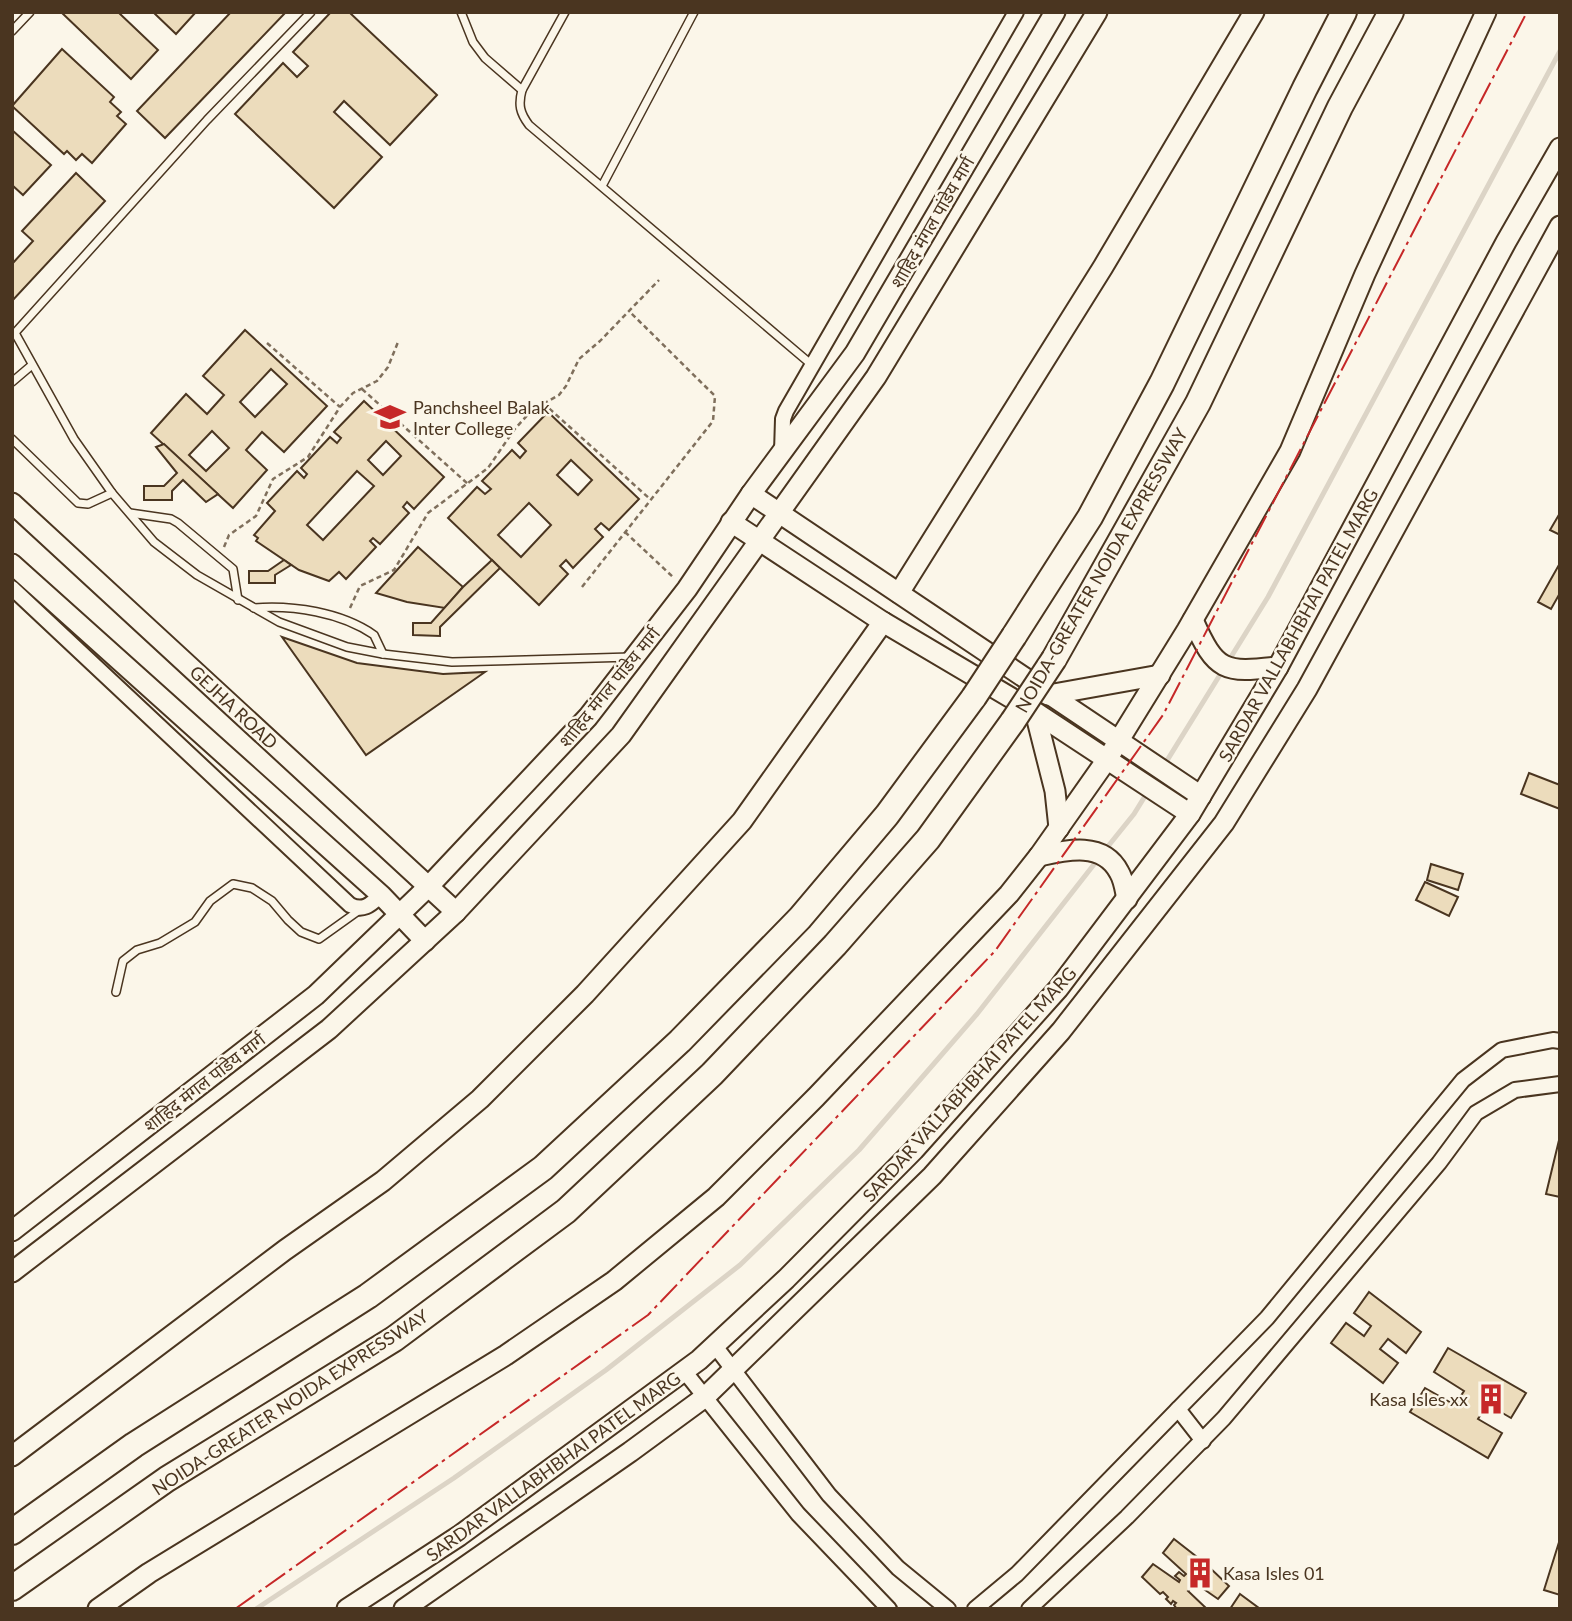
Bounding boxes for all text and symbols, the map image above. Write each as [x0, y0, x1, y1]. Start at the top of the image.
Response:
street label: शाहिद मंगल पांडेय मार्ग [885, 151, 979, 292]
place label: Panchsheel Balak Inter College [413, 396, 550, 439]
school or university icon: Panchsheel Balak Inter College [373, 400, 407, 434]
street label: NOIDA-GREATER NOIDA EXPRESSWAY [1010, 423, 1192, 716]
street label: SARDAR VALLABHBHAI PATEL MARG [1214, 485, 1382, 765]
street label: शाहिद मंगल पांडेय मार्ग [554, 622, 665, 751]
street label: GEJHA ROAD [185, 661, 283, 753]
street label: SARDAR VALLABHBHAI PATEL MARG [858, 962, 1080, 1206]
street label: शाहिद मंगल पांडेय मार्ग [139, 1027, 270, 1136]
street label: NOIDA-GREATER NOIDA EXPRESSWAY [148, 1304, 433, 1500]
street label: SARDAR VALLABHBHAI PATEL MARG [422, 1366, 684, 1566]
building icon: Kasa Isles xx [1474, 1382, 1508, 1416]
place label: Kasa Isles xx [1369, 1388, 1468, 1410]
building icon: Kasa Isles 01 [1183, 1556, 1217, 1590]
place label: Kasa Isles 01 [1223, 1562, 1325, 1584]

